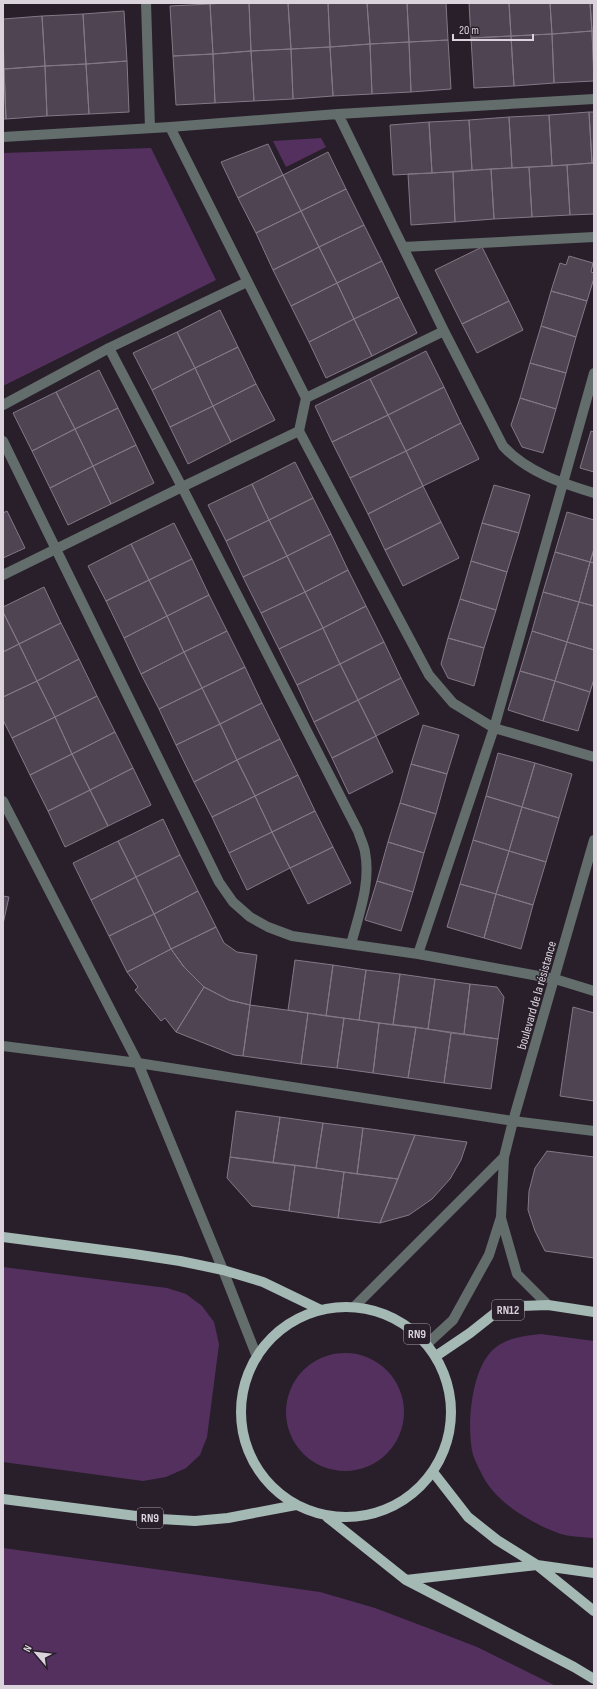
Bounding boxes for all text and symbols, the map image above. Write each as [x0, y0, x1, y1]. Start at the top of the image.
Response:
scale bar [453, 16, 533, 42]
text: 20 m [459, 23, 479, 38]
street label: boulevard de la résistance [514, 939, 560, 1051]
road number: RN12 [492, 1300, 524, 1320]
road number: RN9 [404, 1324, 430, 1344]
road number: RN9 [137, 1508, 163, 1528]
north arrow [16, 1633, 56, 1673]
text: N [20, 1643, 35, 1654]

